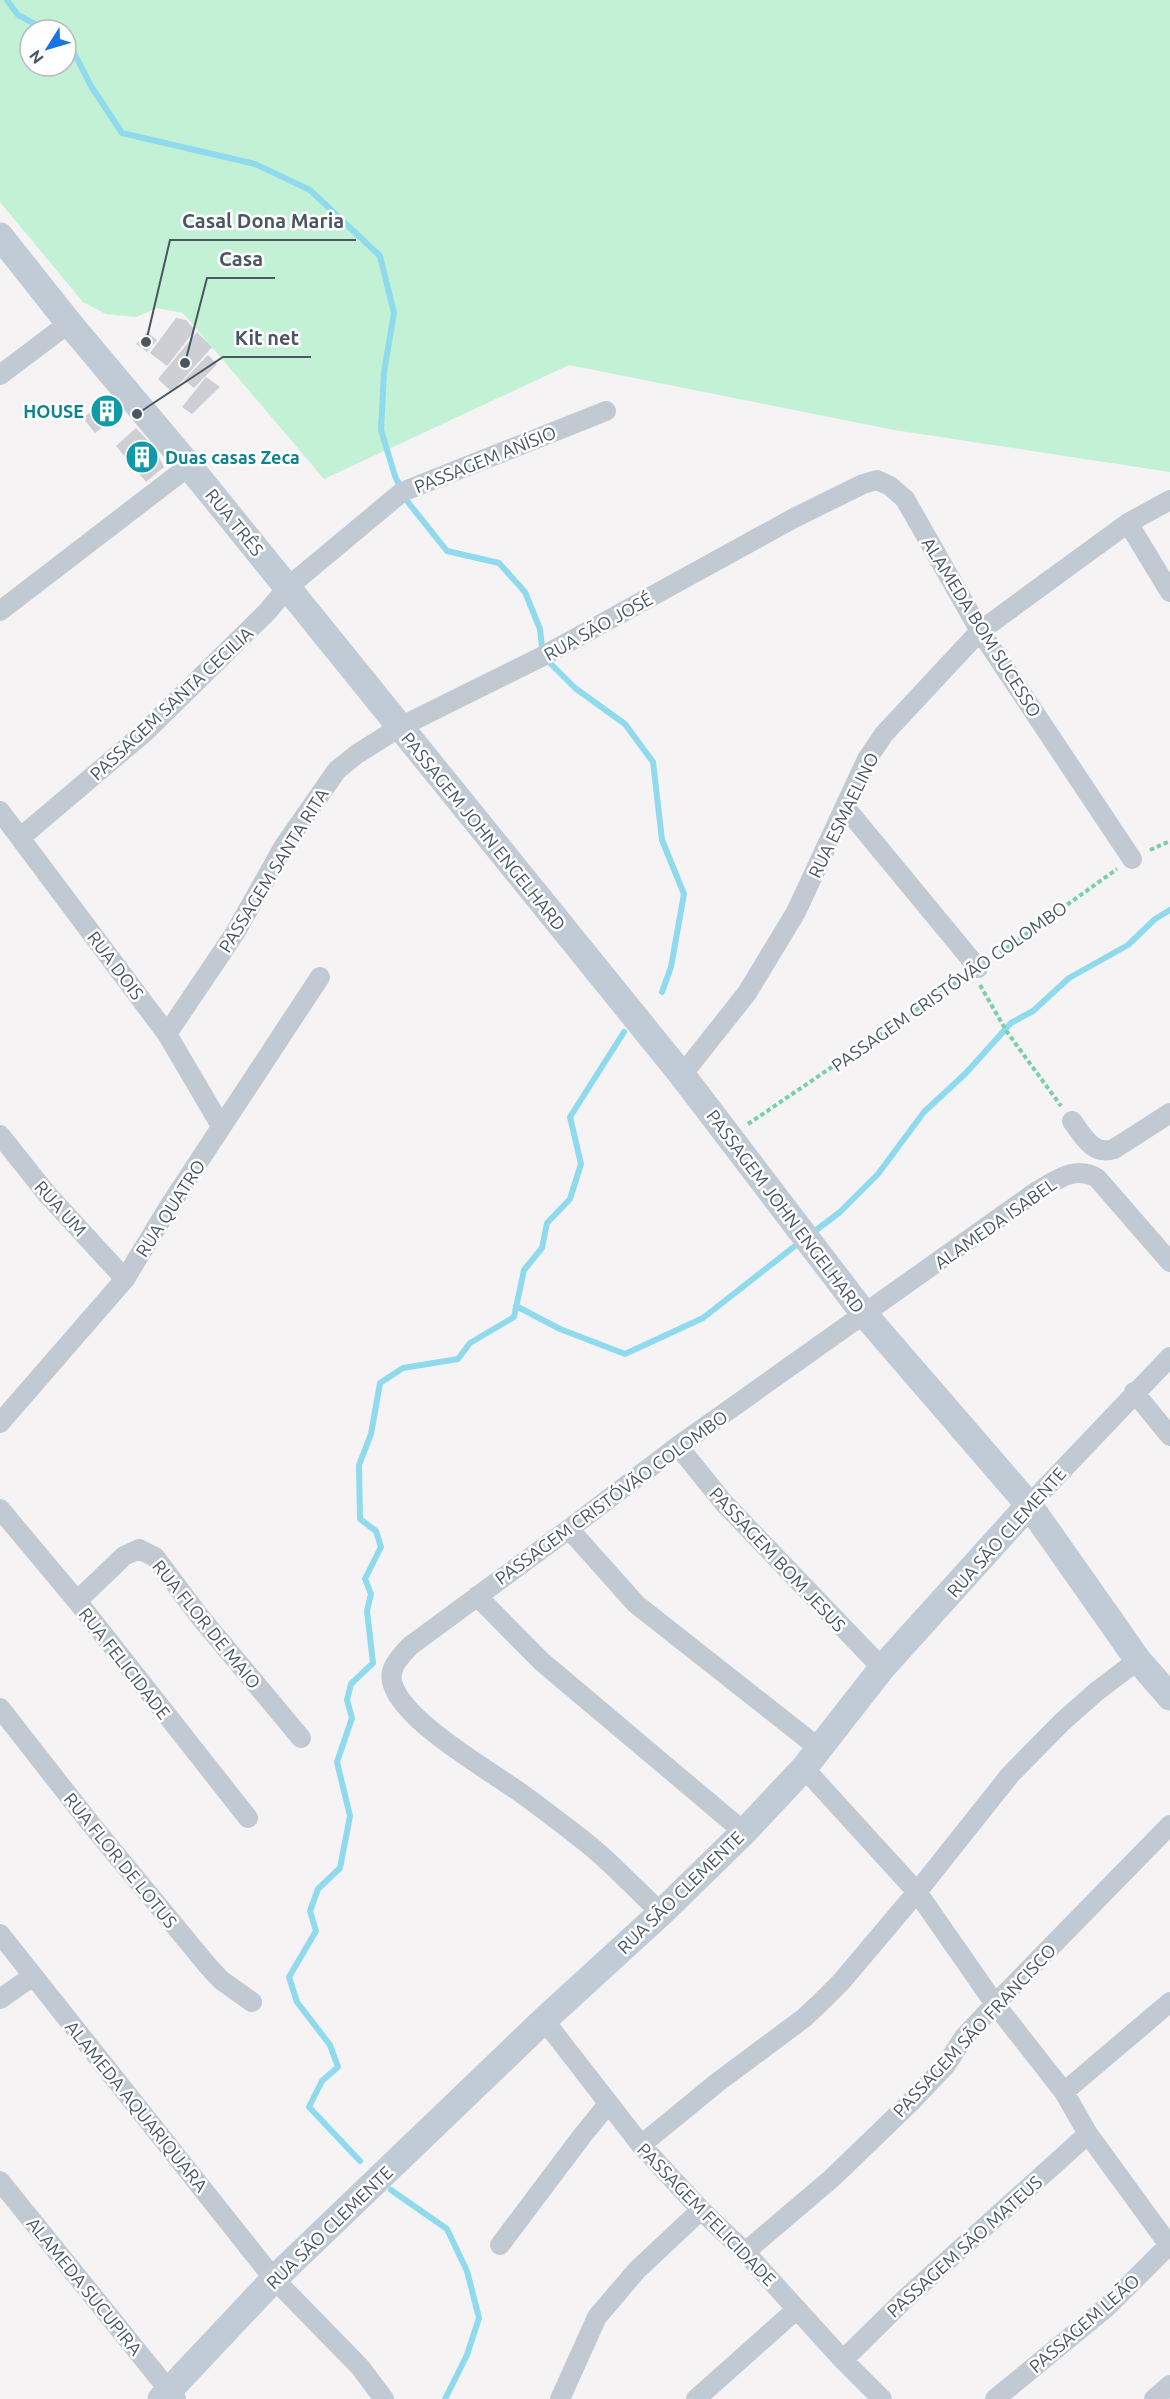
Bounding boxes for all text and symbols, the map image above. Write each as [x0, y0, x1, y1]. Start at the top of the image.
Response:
north arrow [18, 18, 78, 78]
text: N [25, 47, 47, 67]
callout: Casal Dona Maria [170, 202, 356, 240]
text: Casal Dona Maria [182, 209, 344, 232]
callout: Casa [207, 240, 275, 278]
text: Casa [219, 247, 263, 270]
callout: Kit net [223, 319, 311, 357]
text: Kit net [235, 326, 300, 349]
building icon: HOUSE [89, 393, 125, 429]
place label: HOUSE [23, 401, 84, 421]
street label: PASSAGEM ANÍSIO [411, 420, 559, 497]
building icon: Duas casas Zeca [124, 439, 160, 475]
place label: Duas casas Zeca [165, 447, 300, 467]
street label: RUA TRÊS [202, 484, 269, 559]
street label: ALAMEDA BOM SUCESSO [918, 533, 1046, 721]
street label: RUA SÃO JOSÉ [540, 587, 656, 664]
street label: PASSAGEM SANTA CECILIA [86, 622, 257, 784]
street label: PASSAGEM JOHN ENGELHARD [398, 728, 570, 934]
street label: RUA ESMAELINO [804, 749, 882, 881]
street label: PASSAGEM SANTA RITA [214, 784, 332, 956]
street label: PASSAGEM CRISTÓVÃO COLOMBO [827, 896, 1070, 1075]
street label: RUA DOIS [84, 927, 148, 1003]
street label: PASSAGEM JOHN ENGELHARD [703, 1106, 869, 1316]
street label: RUA QUATRO [131, 1156, 210, 1261]
street label: ALAMEDA ISABEL [930, 1174, 1060, 1272]
street label: RUA UM [31, 1176, 91, 1240]
street label: PASSAGEM CRISTÓVÃO COLOMBO [490, 1405, 731, 1588]
street label: RUA SÃO CLEMENTE [942, 1462, 1069, 1601]
street label: PASSAGEM BOM JESUS [706, 1483, 850, 1635]
street label: RUA FLOR DE MAIO [149, 1556, 265, 1692]
street label: RUA FELICIDADE [75, 1604, 175, 1722]
street label: RUA FLOR DE LOTUS [60, 1789, 182, 1931]
street label: RUA SÃO CLEMENTE [612, 1826, 747, 1957]
street label: PASSAGEM SÃO FRANCISCO [888, 1939, 1059, 2121]
street label: ALAMEDA AQUARIQUARA [61, 2017, 212, 2196]
street label: PASSAGEM FELICIDADE [634, 2139, 780, 2289]
street label: RUA SÃO CLEMENTE [261, 2161, 396, 2292]
street label: PASSAGEM SÃO MATEUS [882, 2170, 1045, 2321]
street label: ALAMEDA SUCUPIRA [23, 2213, 147, 2359]
street label: PASSAGEM LEÃO [1024, 2269, 1143, 2376]

